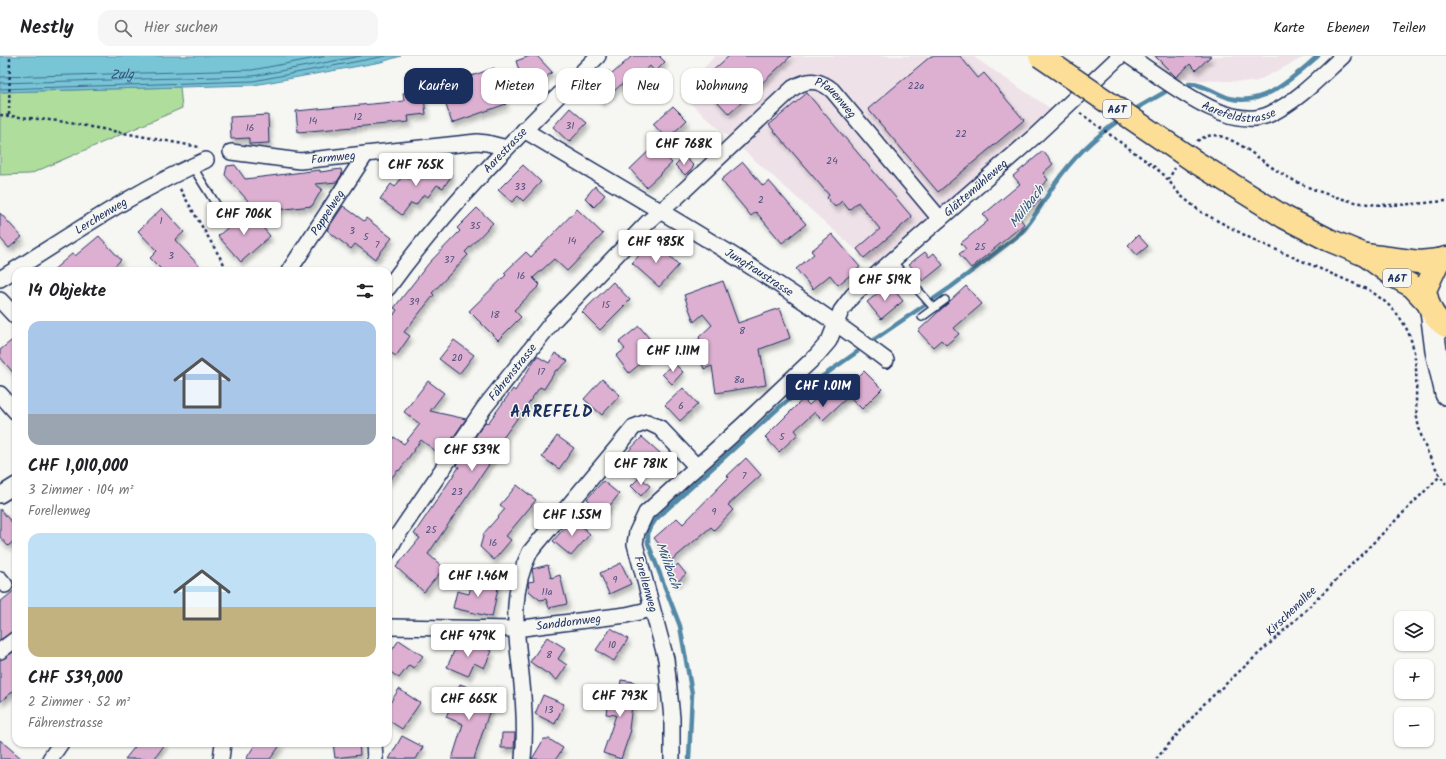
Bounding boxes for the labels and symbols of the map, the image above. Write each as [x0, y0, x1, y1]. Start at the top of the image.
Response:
water label: Zulg [110, 64, 135, 86]
street label: Pfauenweg [812, 73, 861, 123]
house number: 22a [908, 78, 924, 94]
street label: Aarefeldstrasse [1198, 96, 1280, 128]
road number: A6T [1103, 100, 1131, 118]
house number: 12 [354, 109, 363, 125]
house number: 14 [309, 113, 318, 129]
house number: 31 [566, 118, 574, 134]
house number: 16 [246, 120, 254, 136]
street label: Aarestrasse [479, 123, 532, 178]
house number: 22 [955, 126, 967, 142]
pin: CHF 768K [643, 132, 725, 166]
street label: Farmweg [310, 146, 357, 170]
pin: CHF 765K [375, 153, 457, 187]
house number: 24 [826, 153, 838, 169]
street label: Glättemühleweg [940, 155, 1012, 222]
house number: 33 [514, 179, 526, 195]
water label: Mülibach [1004, 180, 1051, 233]
street label: Pappelweg [306, 186, 350, 239]
house number: 2 [758, 192, 764, 208]
street label: Lerchenweg [71, 193, 131, 240]
pin: CHF 706K [203, 202, 285, 236]
house number: 1 [159, 213, 163, 229]
house number: 35 [469, 218, 481, 234]
house number: 3 [349, 223, 355, 239]
house number: 5 [363, 229, 369, 245]
pin: CHF 985K [615, 230, 697, 264]
house number: 14 [568, 233, 577, 249]
house number: 7 [375, 237, 380, 253]
house number: 25 [974, 239, 986, 255]
street label: Jungfraustrasse [721, 244, 798, 302]
house number: 3 [168, 248, 174, 264]
house number: 37 [444, 252, 455, 268]
house number: 16 [517, 268, 525, 284]
pin: CHF 519K [844, 268, 926, 302]
road number: A6T [1383, 269, 1411, 287]
house number: 39 [409, 294, 419, 310]
house number: 15 [602, 297, 611, 313]
house number: 18 [490, 307, 501, 323]
house number: 8 [739, 323, 746, 339]
street label: Fährenstrasse [484, 339, 542, 405]
pin: CHF 1.11M [627, 339, 719, 373]
house number: 20 [452, 350, 462, 366]
house number: 17 [537, 364, 545, 380]
house number: 8a [734, 372, 745, 388]
pin: CHF 1.01M [777, 374, 869, 408]
house number: 6 [678, 398, 684, 414]
district label: AAREFELD [510, 400, 594, 425]
house number: 5 [779, 429, 785, 445]
pin: CHF 539K [431, 438, 513, 472]
pin: CHF 781K [600, 452, 682, 486]
house number: 7 [742, 468, 747, 484]
house number: 23 [451, 484, 463, 500]
pin: CHF 1.55M [526, 503, 618, 537]
house number: 9 [712, 504, 717, 520]
house number: 25 [425, 522, 437, 538]
house number: 16 [489, 535, 497, 551]
water label: Mülibach [649, 539, 686, 593]
street label: Forellenweg [628, 554, 663, 615]
pin: CHF 1.46M [432, 564, 524, 598]
house number: 9 [613, 572, 618, 588]
street label: Kirschenallee [1261, 582, 1322, 641]
house number: 11a [542, 584, 553, 600]
street label: Sanddornweg [535, 609, 603, 636]
pin: CHF 479K [427, 624, 509, 658]
house number: 10 [608, 637, 616, 653]
house number: 8 [546, 647, 553, 663]
pin: CHF 793K [579, 684, 661, 718]
pin: CHF 665K [428, 687, 510, 721]
house number: 13 [545, 702, 554, 718]

